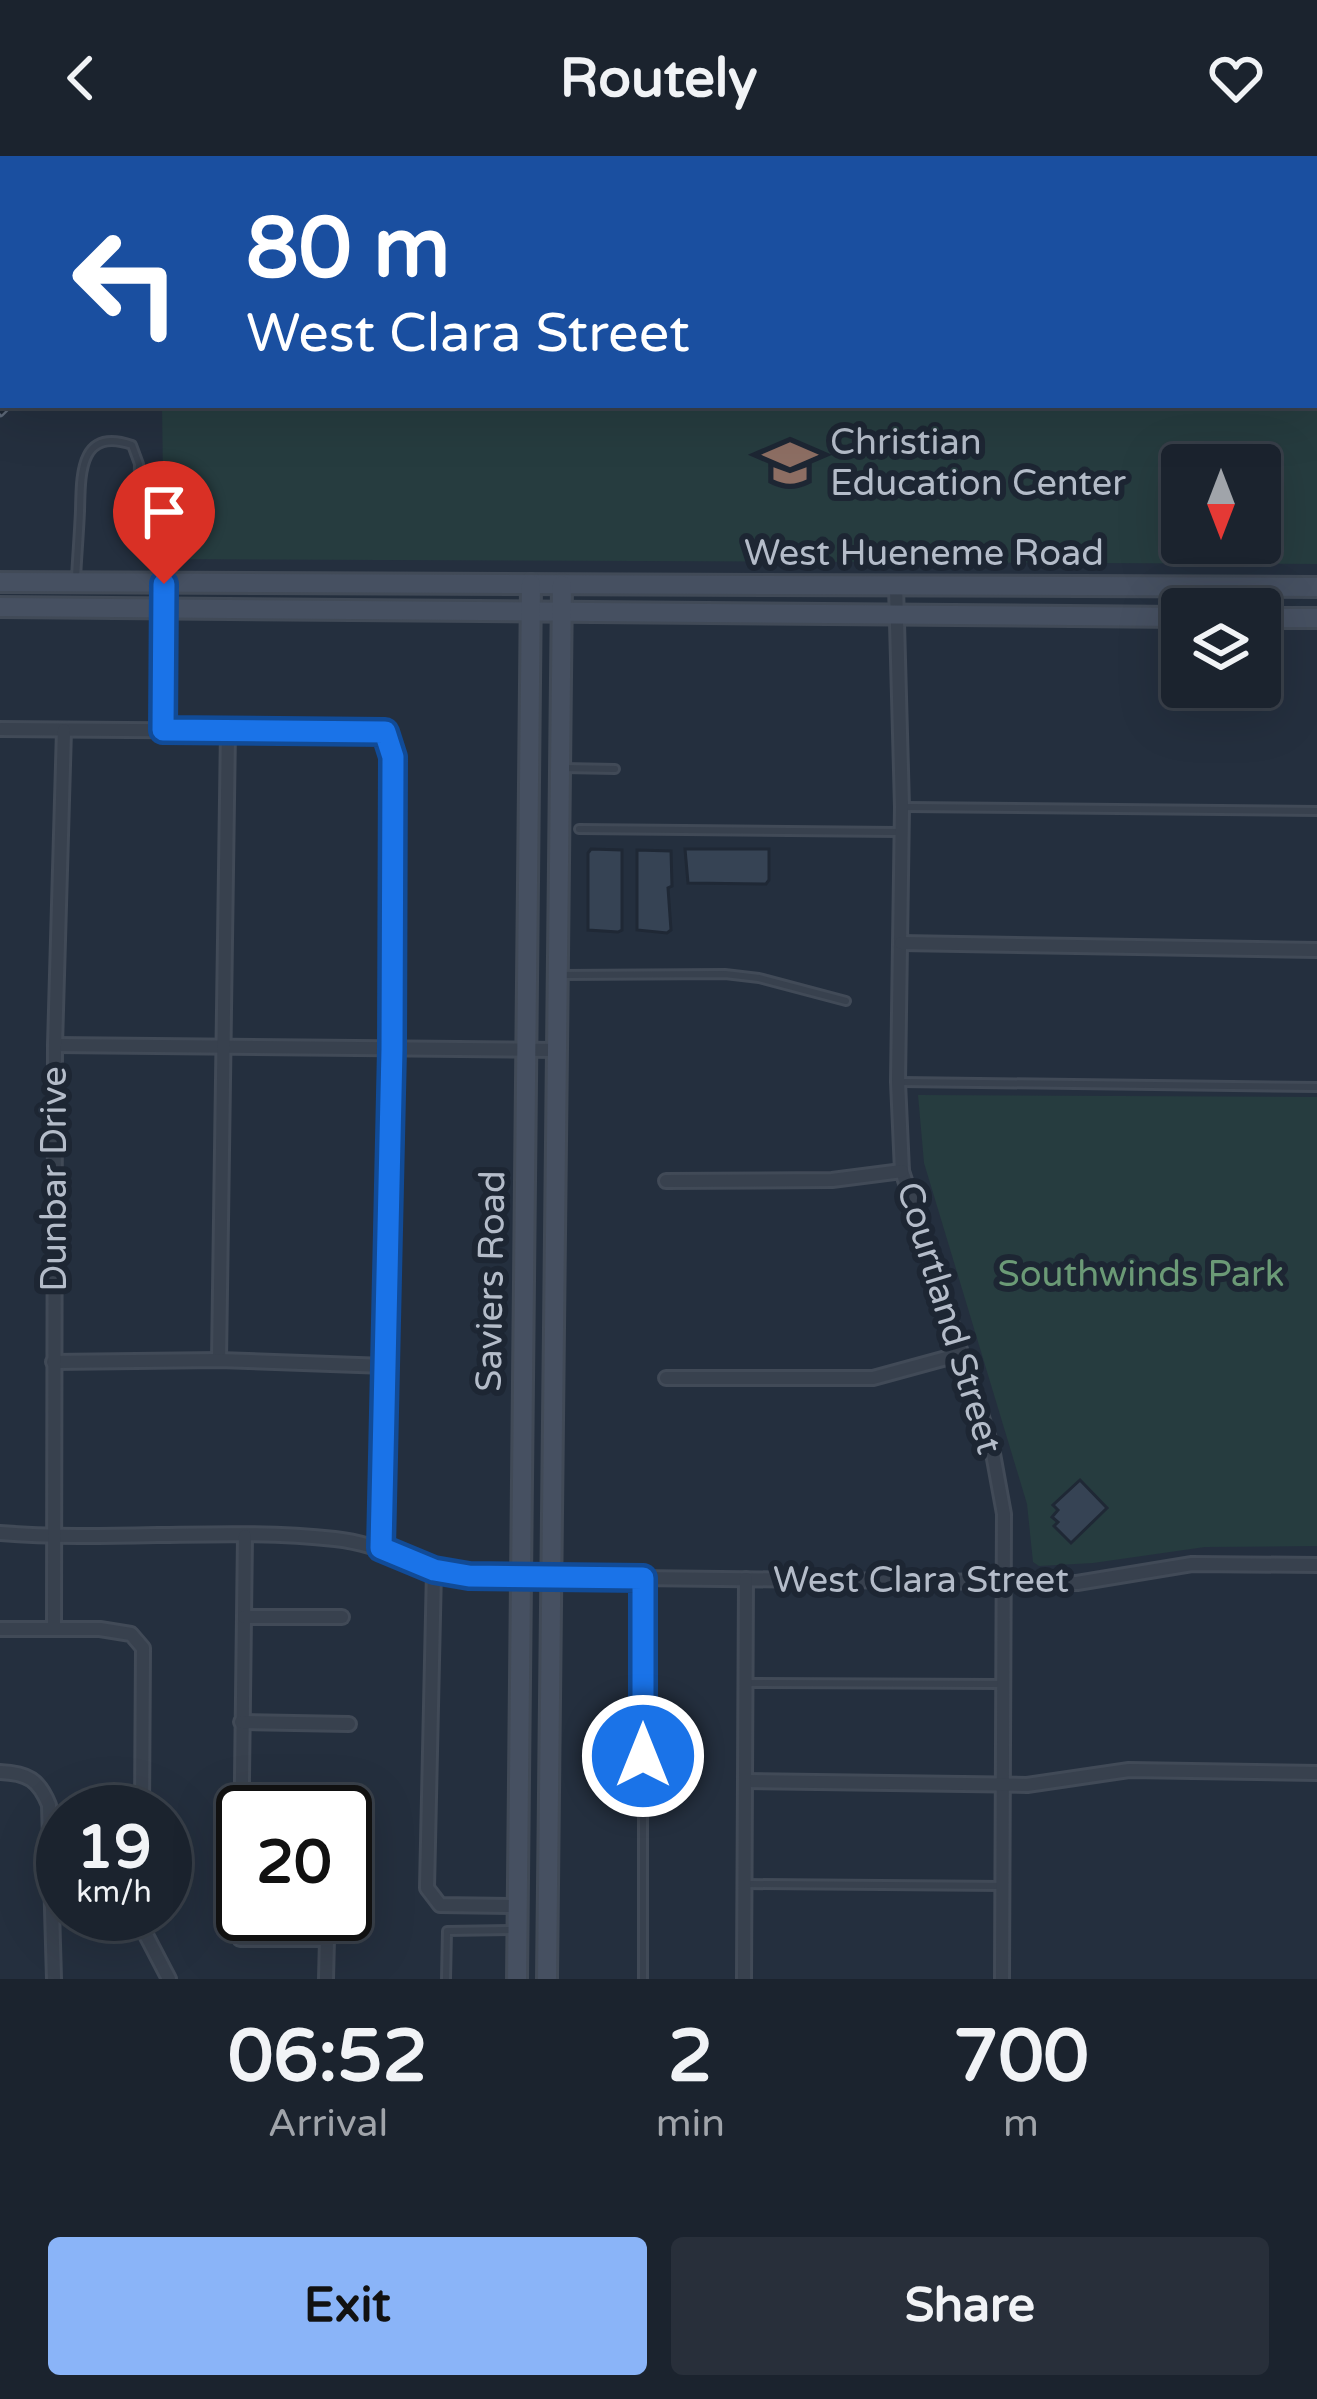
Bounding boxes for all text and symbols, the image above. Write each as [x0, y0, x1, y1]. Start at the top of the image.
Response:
icon: back [48, 45, 114, 111]
icon: heart [1203, 45, 1269, 111]
text: Routely [560, 46, 757, 111]
text: 80 m [246, 199, 450, 300]
icon: left [48, 204, 204, 360]
text: West Clara Street [246, 301, 690, 366]
place label: Christian Education Center [830, 421, 1126, 505]
school or university icon: Christian Education Center [761, 434, 819, 492]
north arrow [1161, 444, 1281, 564]
map controls [1161, 444, 1281, 708]
pin [113, 461, 215, 584]
icon: arrive [131, 479, 197, 545]
street label: West Hueneme Road [744, 532, 1104, 575]
button: layers [1161, 588, 1281, 708]
street label: Dunbar Drive [33, 1066, 76, 1292]
street label: Saviers Road [468, 1170, 514, 1392]
street label: Courtland Street [887, 1177, 1011, 1459]
park label: Southwinds Park [998, 1253, 1285, 1296]
street label: West Clara Street [773, 1559, 1069, 1602]
position arrow [580, 1693, 706, 1819]
speed limit sign: 20 [216, 1785, 372, 1941]
text: 19 [76, 1812, 152, 1884]
text: km/h [76, 1874, 152, 1911]
text: 06:52 [228, 2014, 428, 2101]
text: 2 [668, 2014, 713, 2101]
text: 700 [953, 2014, 1089, 2101]
text: Arrival [268, 2100, 388, 2147]
text: min [656, 2100, 725, 2147]
text: m [1003, 2100, 1039, 2147]
button: Exit [48, 2237, 647, 2375]
button: Share [671, 2237, 1269, 2375]

